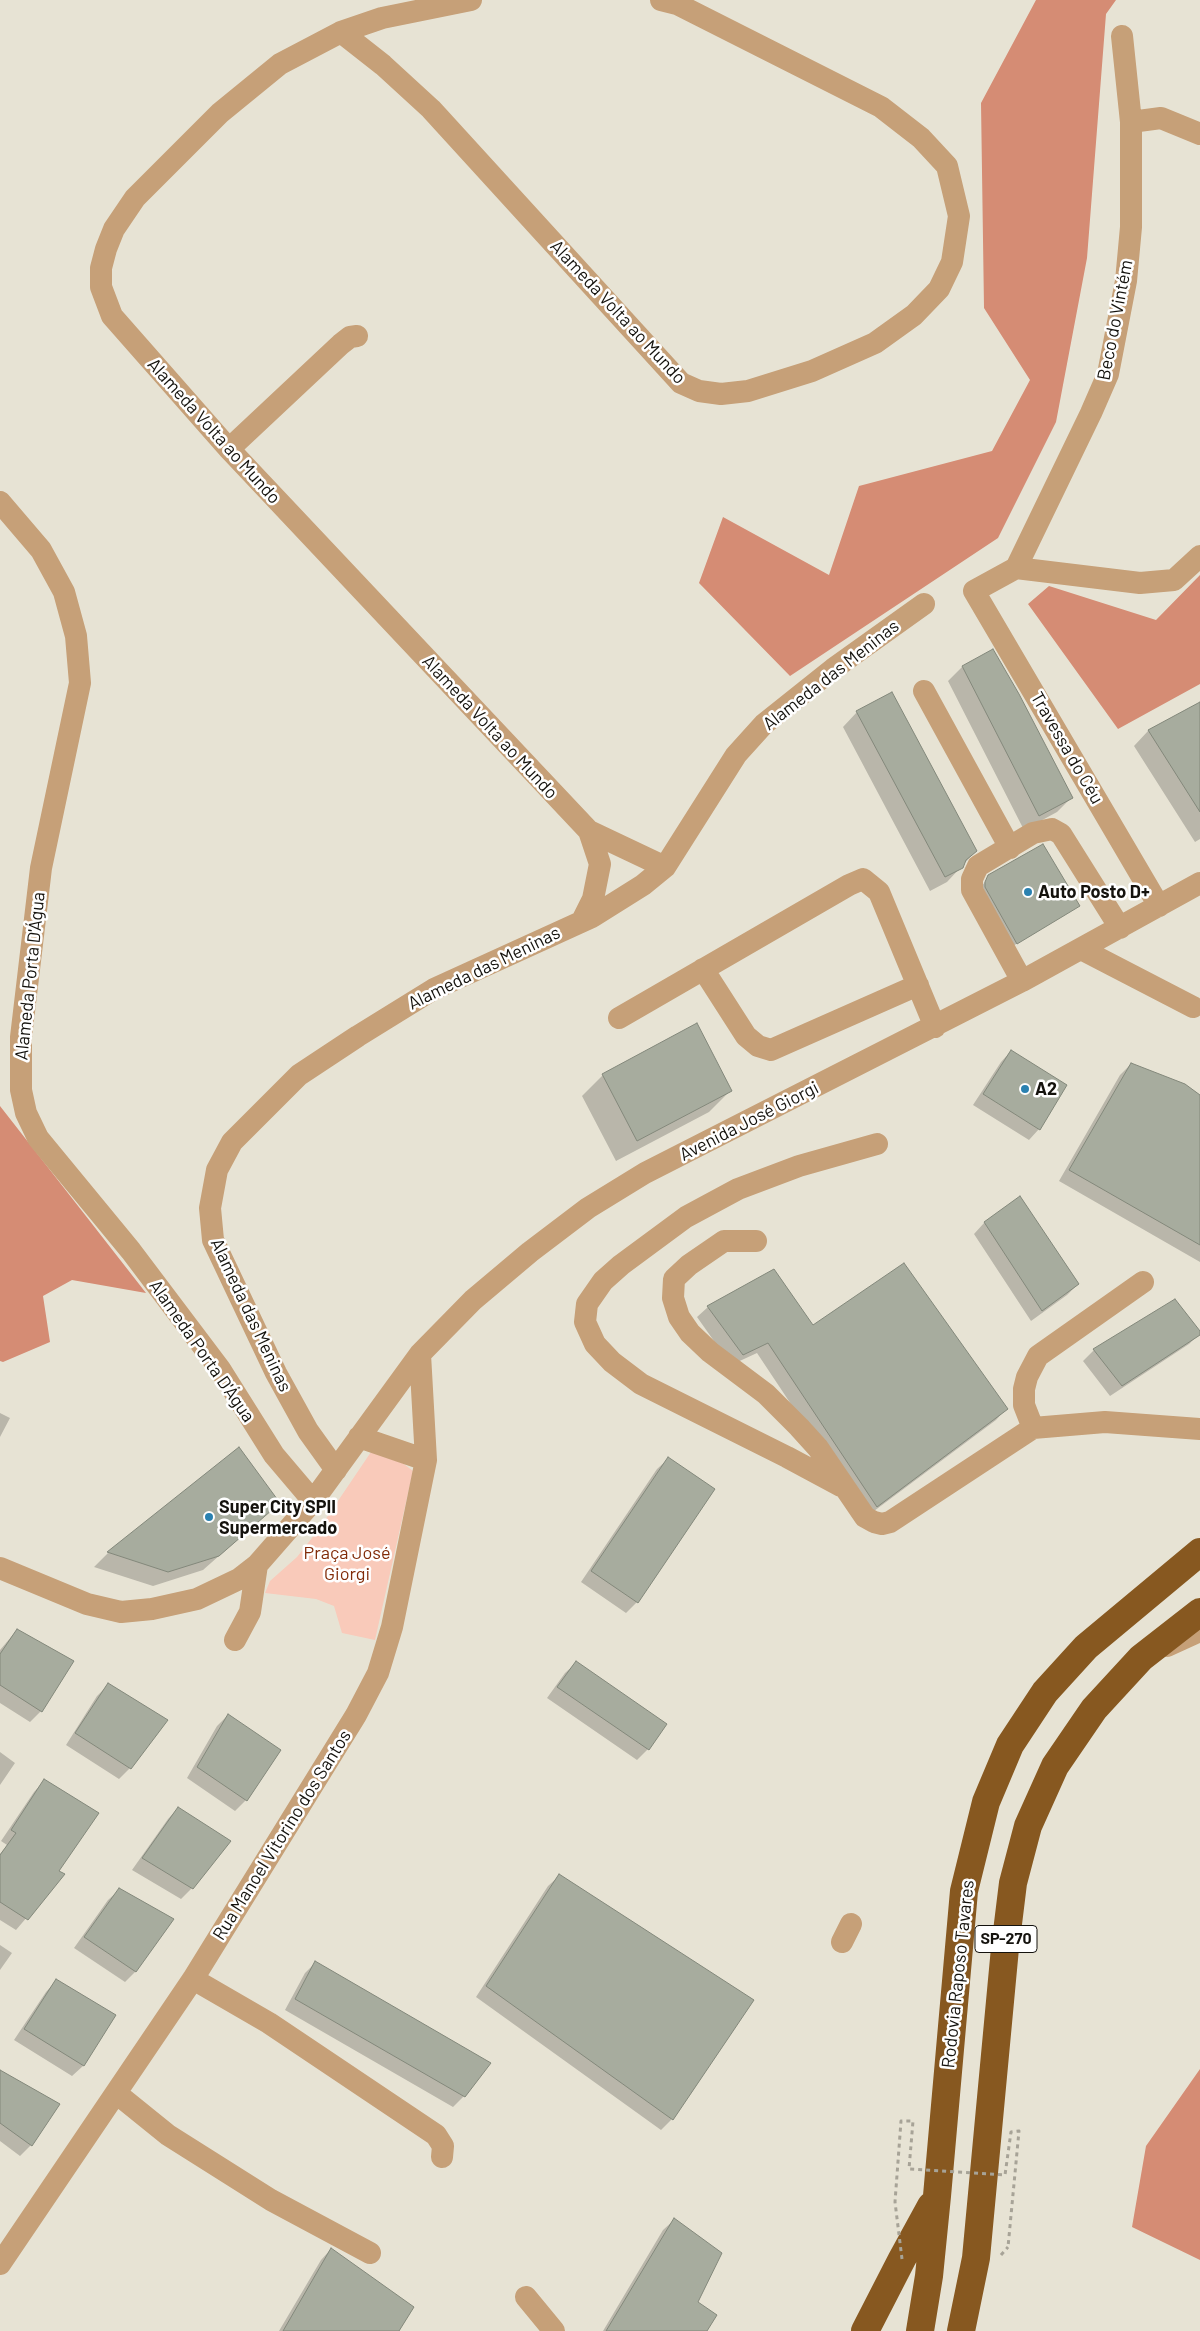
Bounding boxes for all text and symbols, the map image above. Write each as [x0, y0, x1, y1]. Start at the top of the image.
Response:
street label: Alameda Volta ao Mundo [546, 236, 690, 388]
street label: Beco do Vintém [1093, 258, 1137, 382]
street label: Alameda Volta ao Mundo [143, 354, 285, 508]
street label: Alameda das Meninas [759, 615, 903, 735]
street label: Alameda Volta ao Mundo [418, 651, 562, 803]
street label: Travessa do Céu [1026, 688, 1108, 808]
place label: Auto Posto D+ [1038, 881, 1150, 903]
marker: Auto Posto D+ [1022, 886, 1034, 898]
street label: Alameda Porta D'Água [10, 891, 50, 1061]
street label: Alameda das Meninas [404, 922, 564, 1014]
street label: Avenida José Giorgi [676, 1077, 822, 1165]
place label: A2 [1035, 1078, 1057, 1100]
marker: A2 [1019, 1083, 1031, 1095]
street label: Alameda das Meninas [206, 1235, 296, 1395]
street label: Alameda Porta D'Água [145, 1276, 259, 1426]
place label: Super City SPII Supermercado [219, 1496, 337, 1538]
marker: Super City SPII Supermercado [203, 1511, 215, 1523]
park label: Praça José Giorgi [304, 1542, 390, 1585]
street label: Rua Manoel Vitorino dos Santos [208, 1726, 356, 1944]
street label: Rodovia Raposo Tavares [937, 1879, 979, 2069]
road number: SP-270 [975, 1926, 1037, 1952]

